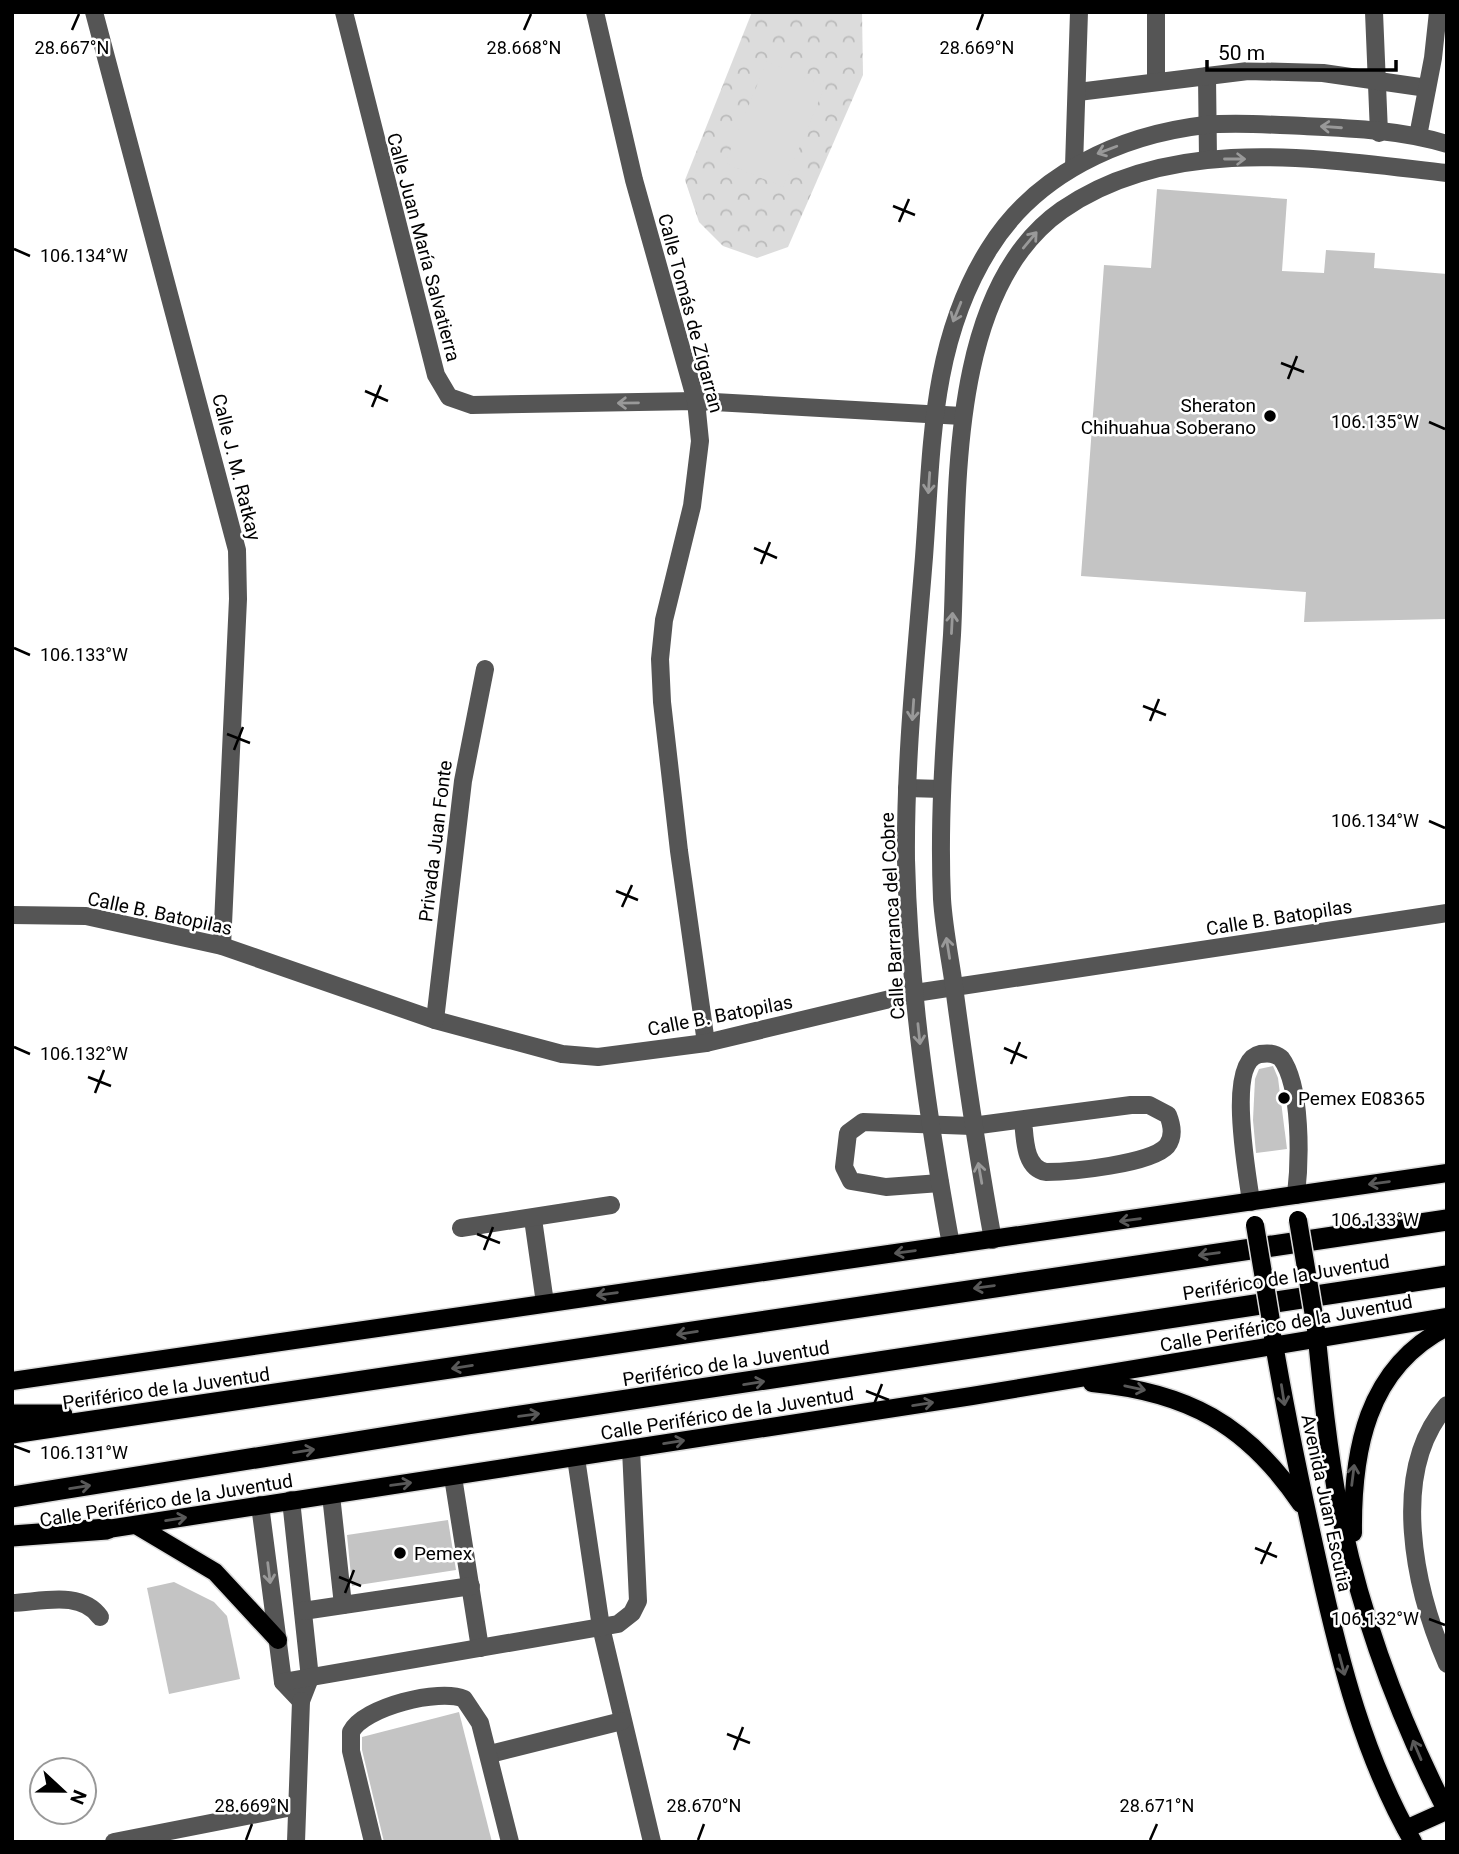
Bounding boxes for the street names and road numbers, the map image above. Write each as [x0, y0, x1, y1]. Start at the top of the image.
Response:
street label: Calle Juan María Salvatierra [382, 130, 465, 364]
street label: Calle Tomás de Zigarran [653, 211, 728, 415]
street label: Calle J. M. Ratkay [207, 391, 266, 543]
street label: Privada Juan Fonte [414, 759, 457, 923]
street label: Calle Barranca del Cobre [876, 812, 909, 1020]
street label: Calle B. Batopilas [85, 887, 234, 940]
street label: Calle B. Batopilas [1204, 895, 1354, 940]
street label: Calle B. Batopilas [646, 990, 795, 1041]
street label: Periférico de la Juventud [1181, 1250, 1391, 1305]
street label: Calle Periférico de la Juventud [1158, 1290, 1414, 1357]
street label: Periférico de la Juventud [621, 1336, 831, 1391]
street label: Periférico de la Juventud [61, 1363, 271, 1414]
street label: Calle Periférico de la Juventud [599, 1382, 855, 1445]
street label: Avenida Juan Escutia [1296, 1412, 1357, 1594]
street label: Calle Periférico de la Juventud [38, 1469, 294, 1532]

